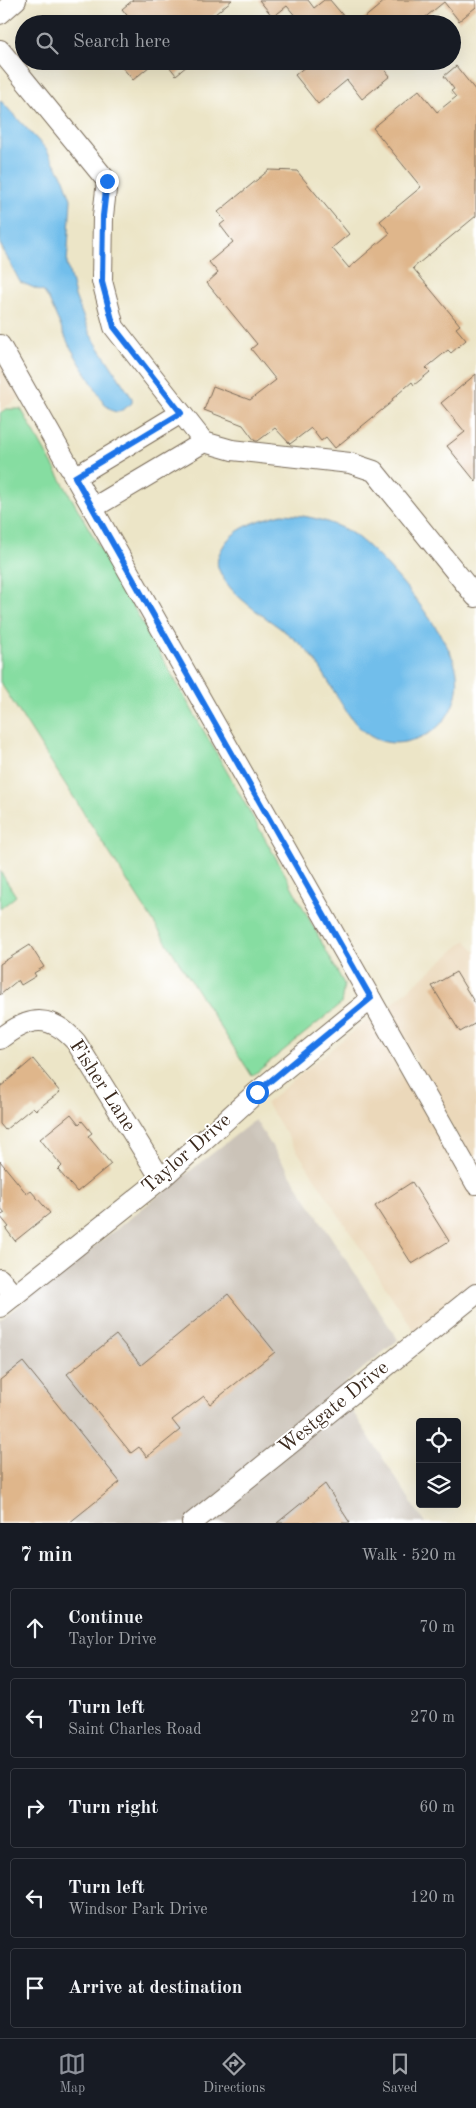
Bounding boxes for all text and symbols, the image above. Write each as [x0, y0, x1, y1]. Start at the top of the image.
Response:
search box [15, 15, 461, 70]
icon: search [33, 29, 61, 57]
text: Search here [73, 33, 170, 52]
route end [96, 170, 119, 193]
street label: Fisher Lane [65, 1037, 139, 1135]
route start [246, 1081, 269, 1104]
street label: Taylor Drive [139, 1110, 235, 1198]
street label: Westgate Drive [275, 1358, 393, 1458]
map controls [416, 1418, 461, 1508]
button: locate [416, 1418, 461, 1463]
button: layers [416, 1463, 461, 1508]
text: 7 min [20, 1545, 73, 1566]
text: Walk · 520 m [361, 1548, 456, 1564]
text: Continue [68, 1609, 143, 1628]
icon: ahead [21, 1614, 49, 1642]
text: 70 m [419, 1620, 455, 1636]
text: Taylor Drive [68, 1632, 156, 1648]
text: Turn left [68, 1699, 145, 1718]
icon: left [21, 1704, 49, 1732]
text: 270 m [410, 1710, 455, 1726]
text: Saint Charles Road [68, 1722, 202, 1738]
icon: right [21, 1794, 49, 1822]
text: Turn right [68, 1799, 158, 1818]
text: 60 m [419, 1800, 455, 1816]
text: Turn left [68, 1879, 145, 1898]
icon: left [21, 1884, 49, 1912]
text: 120 m [410, 1890, 455, 1906]
text: Windsor Park Drive [68, 1902, 208, 1918]
icon: arrive [21, 1974, 49, 2002]
text: Arrive at destination [68, 1979, 242, 1998]
tab: Map [58, 2050, 86, 2097]
tab: Directions [203, 2050, 265, 2097]
tab: Saved [382, 2050, 418, 2097]

